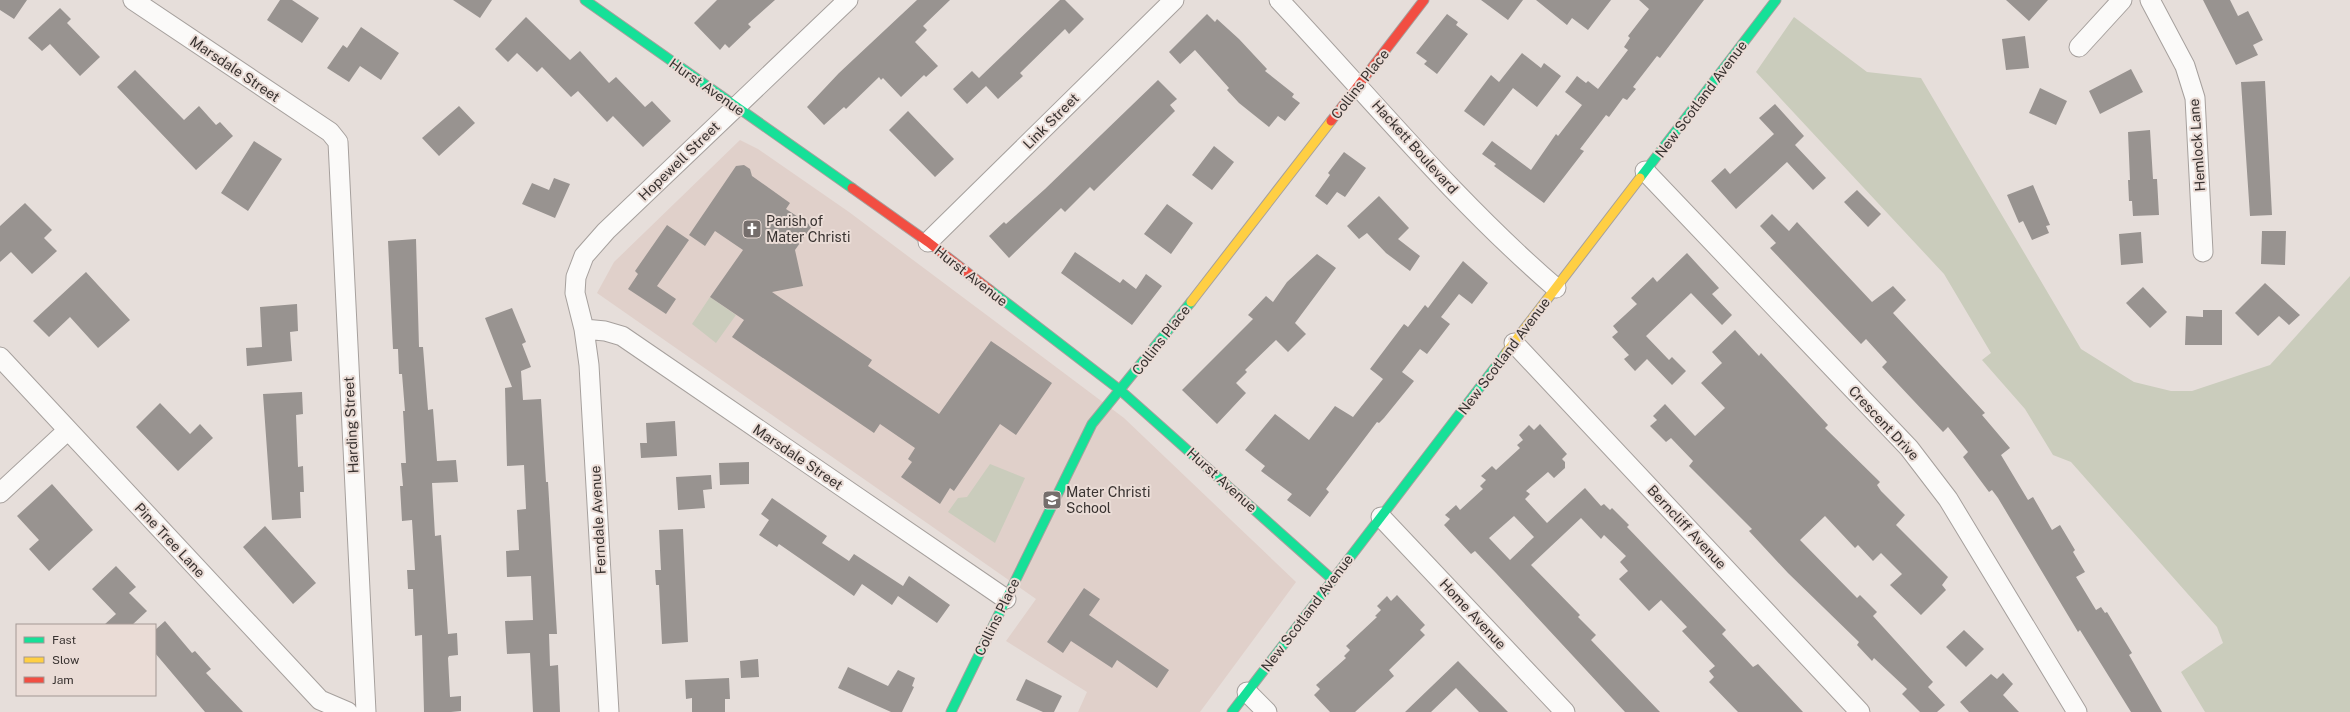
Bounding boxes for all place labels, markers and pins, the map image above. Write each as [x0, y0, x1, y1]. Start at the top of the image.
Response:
place label: Parish of Mater Christi [766, 213, 850, 245]
church icon: Parish of Mater Christi [741, 218, 763, 240]
place label: Mater Christi School [1066, 484, 1150, 516]
school or university icon: Mater Christi School [1041, 489, 1063, 511]

